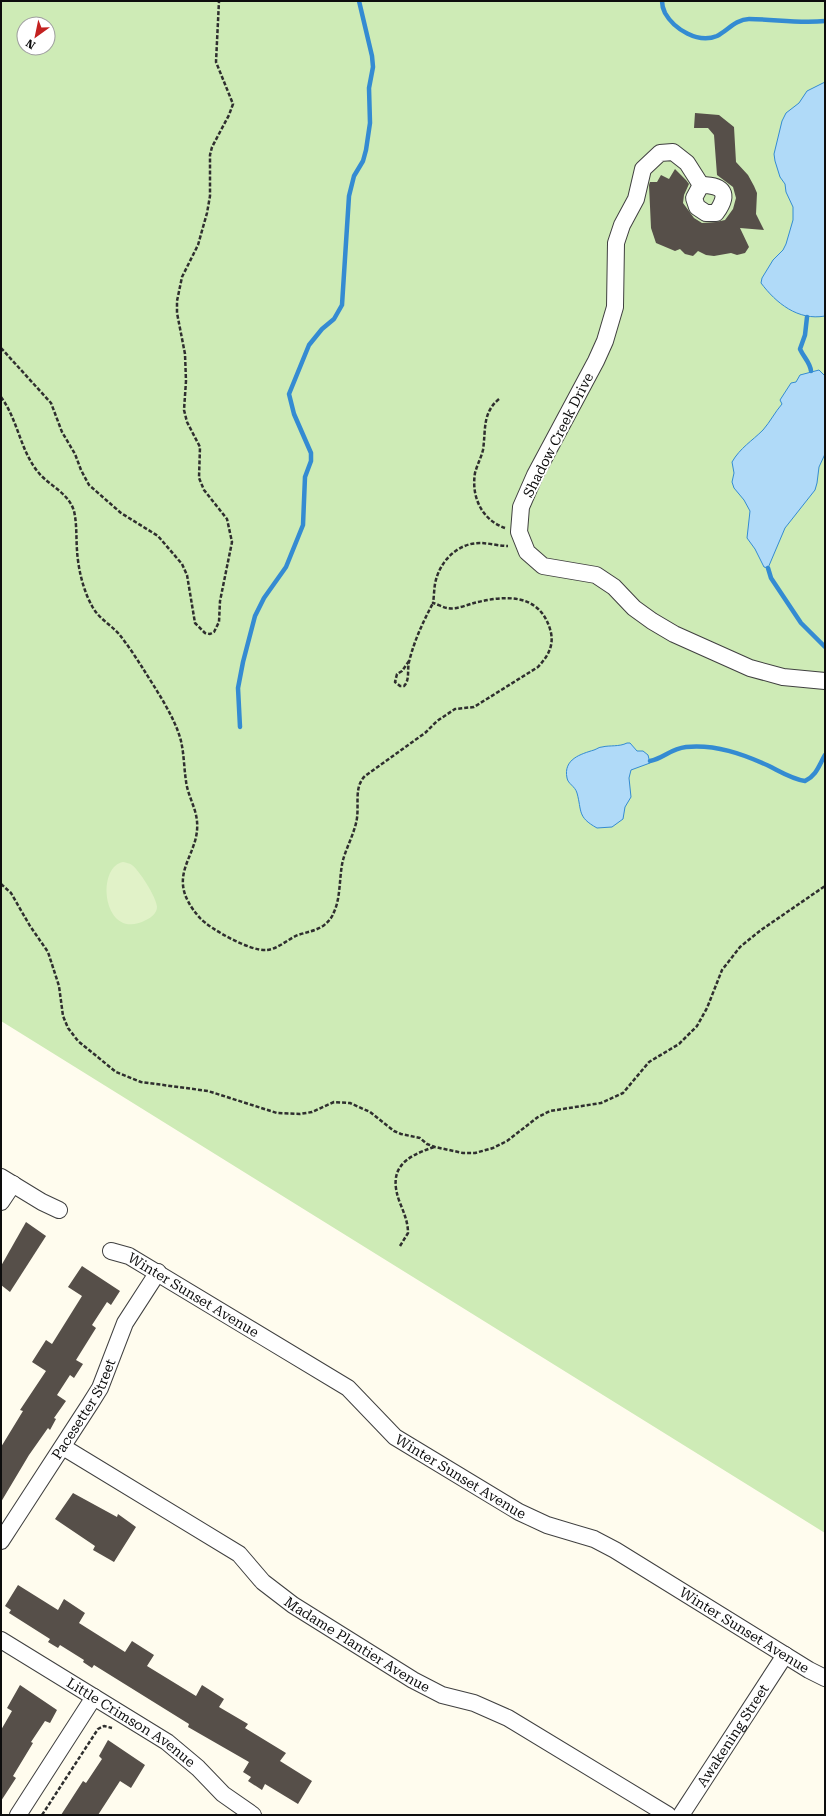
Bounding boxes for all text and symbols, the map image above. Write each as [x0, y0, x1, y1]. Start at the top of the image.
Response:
north arrow [16, 16, 56, 56]
text: N [23, 36, 38, 52]
street label: Shadow Creek Drive [520, 370, 597, 500]
street label: Winter Sunset Avenue [125, 1249, 262, 1341]
street label: Pacesetter Street [48, 1357, 118, 1462]
street label: Winter Sunset Avenue [393, 1431, 529, 1522]
street label: Winter Sunset Avenue [677, 1584, 813, 1676]
street label: Madame Plantier Avenue [281, 1593, 433, 1695]
street label: Little Crimson Avenue [64, 1674, 199, 1770]
street label: Awakening Street [694, 1681, 772, 1790]

